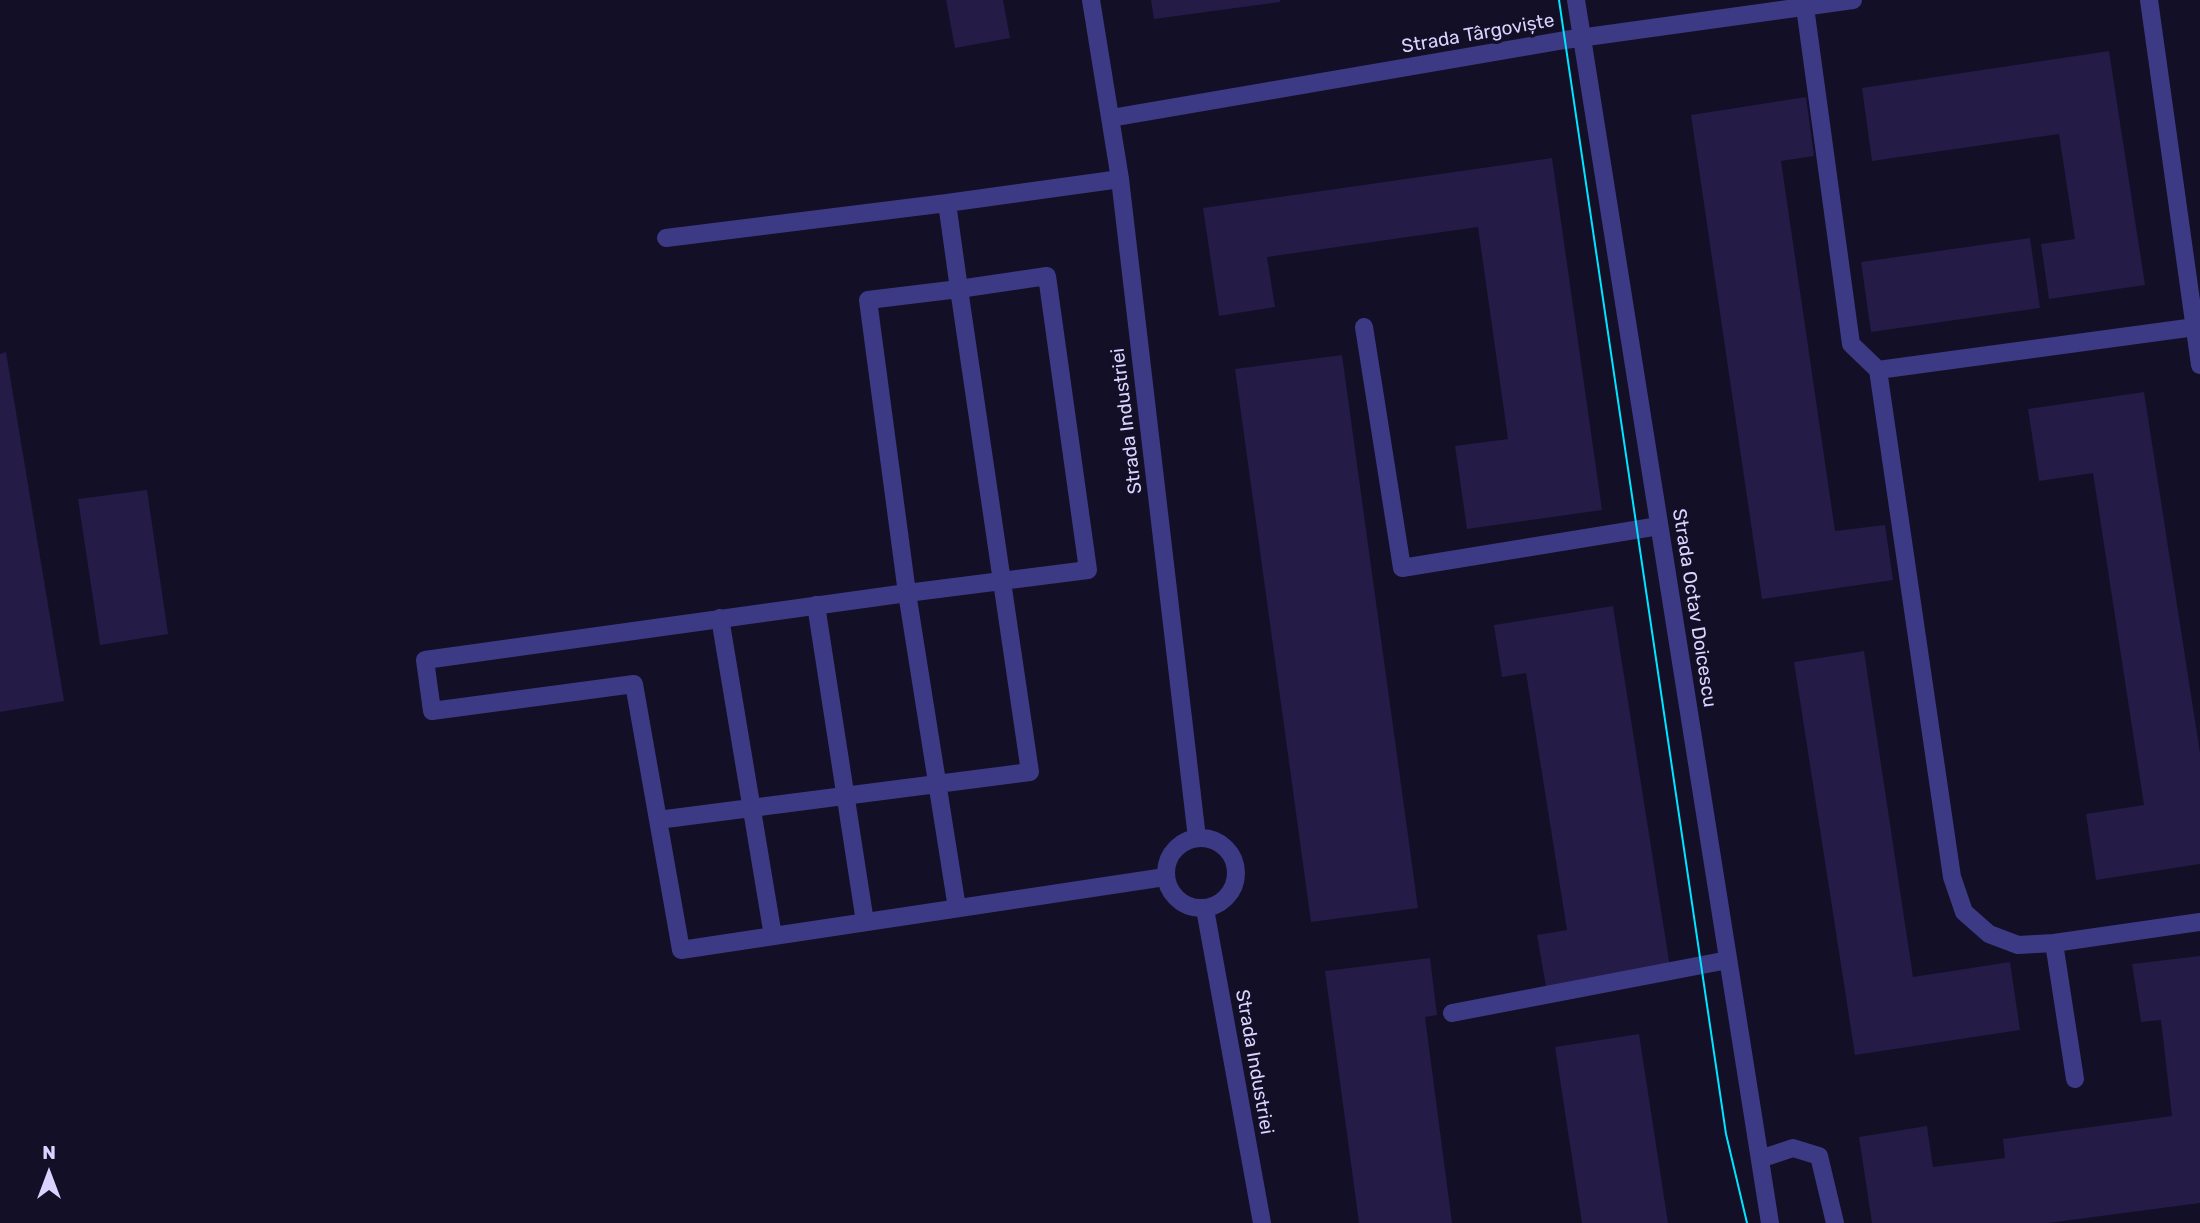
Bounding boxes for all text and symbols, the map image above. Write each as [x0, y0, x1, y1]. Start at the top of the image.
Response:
street label: Strada Târgoviște [1400, 9, 1556, 59]
street label: Strada Industriei [1107, 347, 1147, 495]
street label: Strada Octav Doicescu [1667, 507, 1721, 709]
street label: Strada Industriei [1230, 988, 1278, 1136]
north arrow [14, 1139, 84, 1209]
text: N [42, 1141, 56, 1164]

